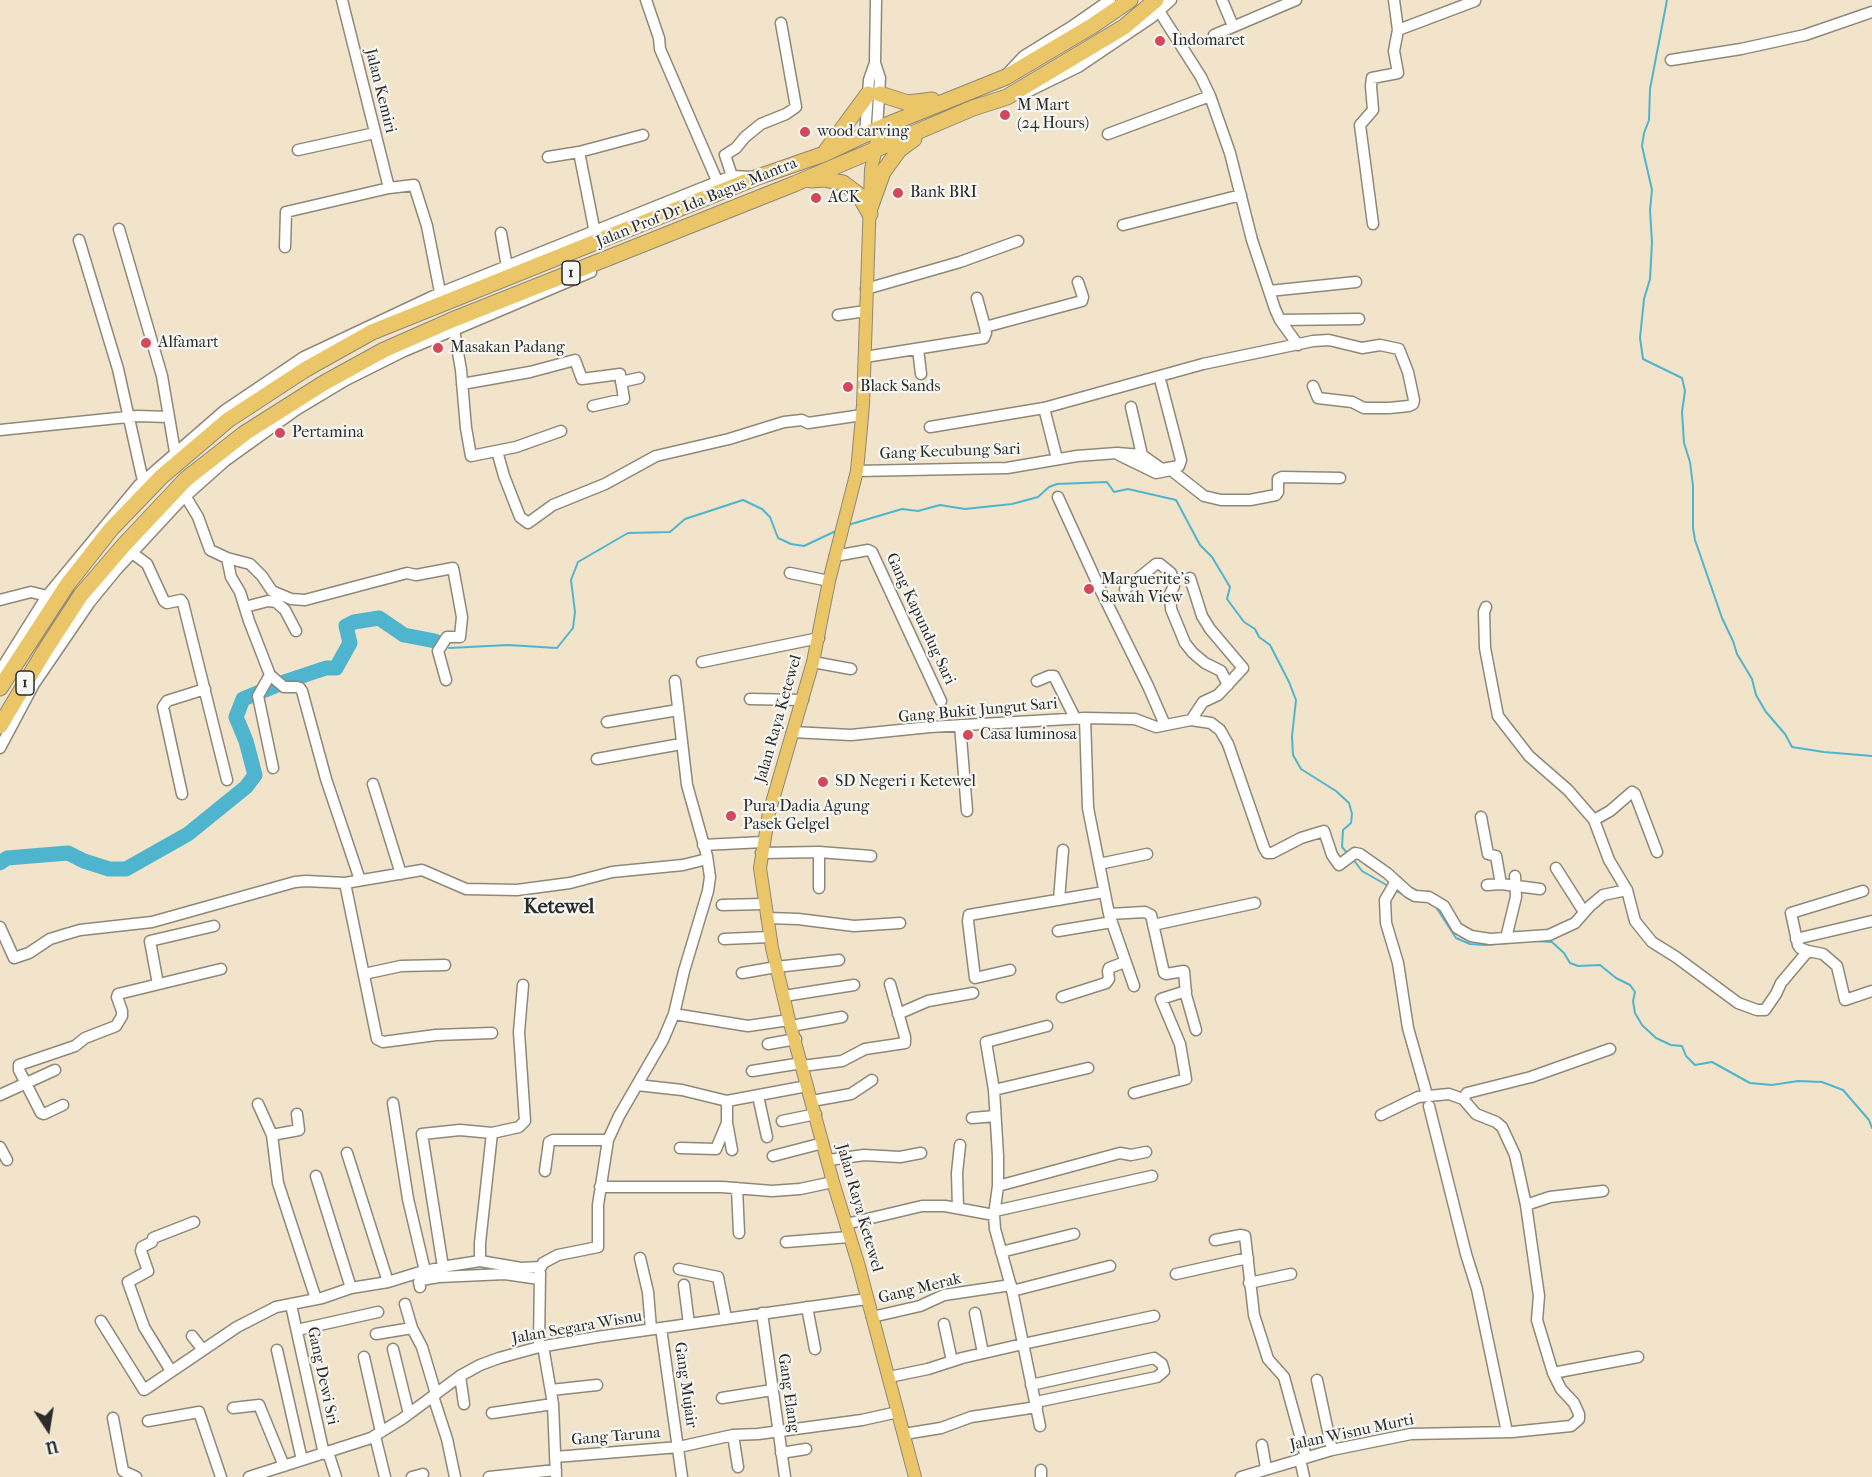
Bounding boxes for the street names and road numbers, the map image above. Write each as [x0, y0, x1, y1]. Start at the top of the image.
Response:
street label: Jalan Kemiri [360, 47, 400, 135]
street label: Jalan Prof Dr Ida Bagus Mantra [594, 154, 800, 252]
road number: 1 [562, 261, 580, 285]
street label: Gang Kecubung Sari [879, 440, 1021, 464]
street label: Gang Kapundug Sari [881, 550, 959, 688]
street label: Jalan Raya Ketewel [752, 653, 806, 785]
road number: 1 [16, 671, 34, 695]
street label: Gang Bukit Jungut Sari [898, 694, 1058, 728]
street label: Jalan Raya Ketewel [832, 1142, 886, 1274]
street label: Gang Merak [877, 1269, 963, 1309]
street label: Jalan Segara Wisnu [510, 1307, 644, 1349]
street label: Gang Dewi Sri [302, 1325, 342, 1427]
street label: Gang Mujair [669, 1341, 701, 1429]
street label: Gang Elang [773, 1352, 803, 1434]
street label: Jalan Wisnu Murti [1288, 1410, 1416, 1456]
street label: Gang Taruna [571, 1424, 661, 1450]

